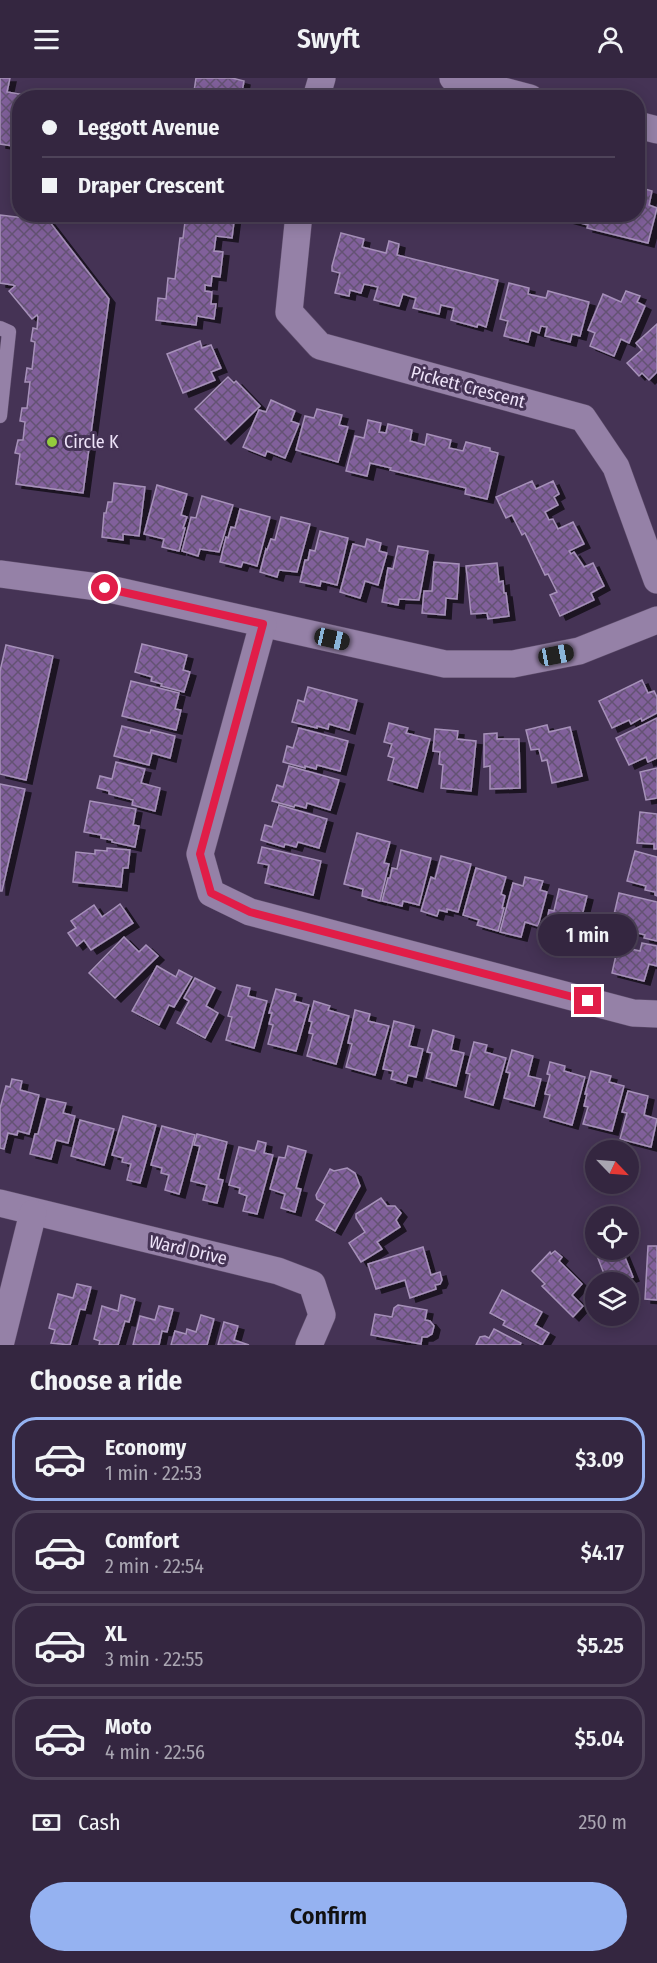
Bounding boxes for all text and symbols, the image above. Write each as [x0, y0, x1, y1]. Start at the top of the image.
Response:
icon: menu [30, 23, 63, 56]
text: Swyft [297, 23, 360, 55]
icon: person [594, 23, 627, 56]
text: Leggott Avenue [78, 114, 220, 141]
text: Draper Crescent [78, 172, 224, 199]
street label: Pickett Crescent [408, 361, 528, 413]
place label: Circle K [64, 431, 119, 453]
marker: Circle K [45, 435, 59, 449]
route start [91, 574, 118, 601]
car [312, 626, 352, 652]
car [537, 643, 575, 667]
callout: 1 min [538, 914, 638, 956]
text: 1 min [566, 923, 609, 947]
route end [574, 987, 601, 1014]
north arrow [585, 1140, 639, 1194]
map controls [585, 1140, 639, 1326]
button: locate [585, 1206, 639, 1260]
street label: Ward Drive [147, 1230, 229, 1270]
button: layers [585, 1272, 639, 1326]
text: Choose a ride [30, 1365, 182, 1397]
icon: car [33, 1432, 87, 1486]
text: Economy [105, 1434, 186, 1461]
text: $3.09 [575, 1446, 624, 1473]
text: 1 min · 22:53 [105, 1461, 202, 1485]
icon: car [33, 1525, 87, 1579]
text: Comfort [105, 1527, 179, 1554]
text: $4.17 [581, 1539, 624, 1566]
text: 2 min · 22:54 [105, 1554, 204, 1578]
icon: car [33, 1618, 87, 1672]
text: XL [105, 1620, 127, 1647]
text: $5.25 [577, 1632, 624, 1659]
text: 3 min · 22:55 [105, 1647, 204, 1671]
icon: car [33, 1711, 87, 1765]
text: Moto [105, 1713, 152, 1740]
text: $5.04 [575, 1725, 624, 1752]
text: 4 min · 22:56 [105, 1740, 205, 1764]
icon: cash [30, 1806, 63, 1839]
text: Cash [78, 1809, 121, 1836]
text: 250 m [579, 1810, 627, 1834]
button: Confirm [30, 1882, 627, 1951]

